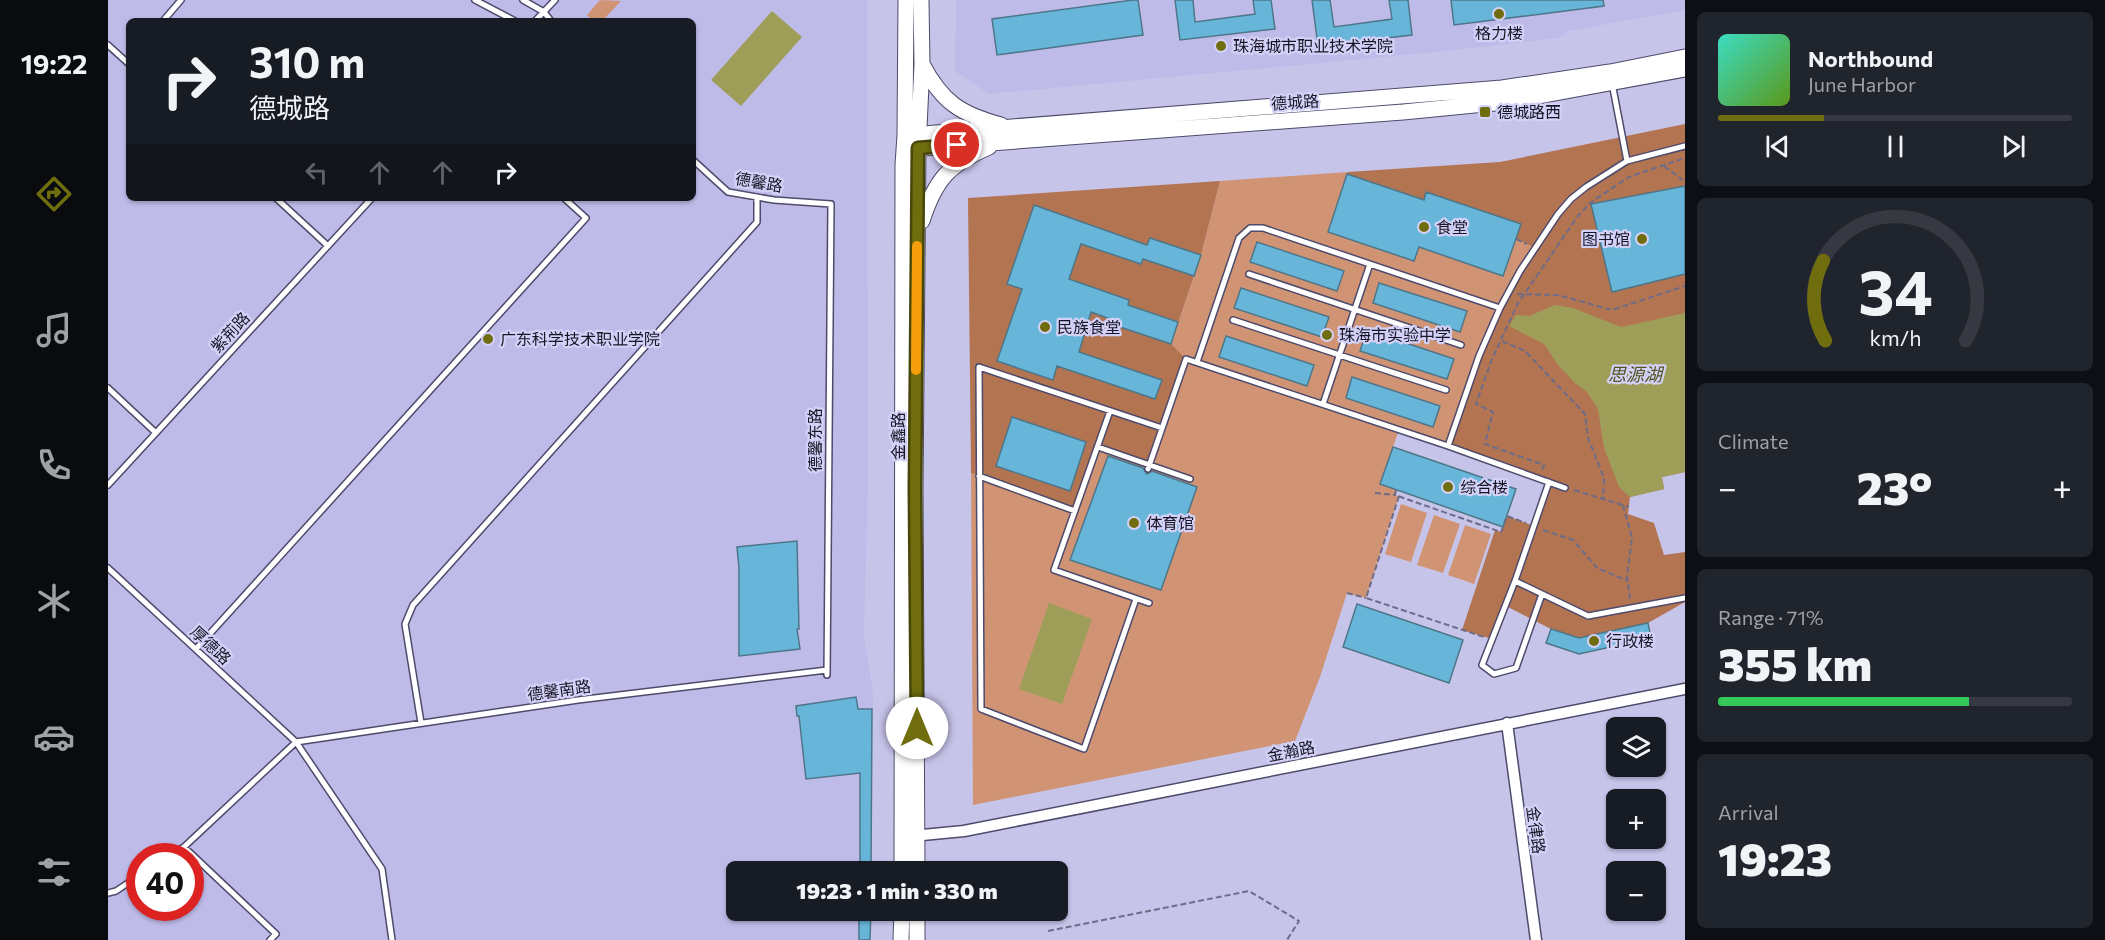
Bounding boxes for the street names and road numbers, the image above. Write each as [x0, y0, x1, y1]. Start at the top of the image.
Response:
street label: 德城路 [1270, 90, 1320, 113]
street label: 德馨路 [734, 168, 784, 195]
street label: 紫荊路 [206, 308, 253, 356]
street label: 德馨东路 [805, 408, 824, 472]
street label: 金鑫路 [888, 412, 907, 460]
street label: 厚德路 [187, 621, 235, 668]
street label: 德馨南路 [526, 676, 592, 703]
street label: 金瀚路 [1266, 737, 1316, 764]
street label: 金律路 [1524, 805, 1549, 855]

